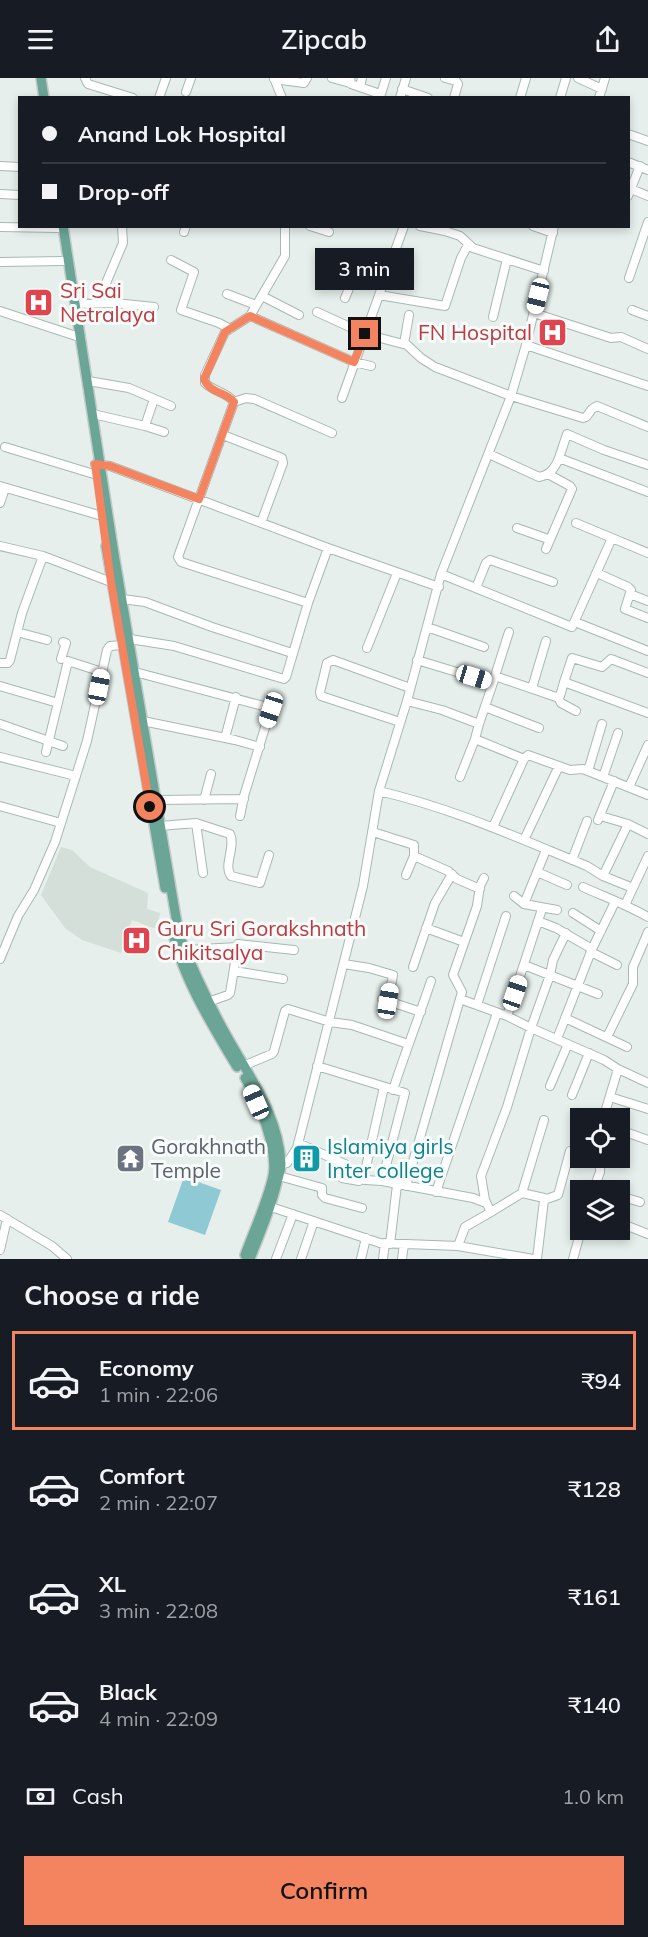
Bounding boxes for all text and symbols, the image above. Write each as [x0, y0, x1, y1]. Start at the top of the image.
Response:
text: Zipcab [281, 22, 367, 56]
icon: menu [24, 23, 57, 56]
icon: share [591, 23, 624, 56]
text: Anand Lok Hospital [78, 120, 286, 148]
text: Drop-off [78, 178, 169, 206]
callout: 3 min [316, 247, 415, 289]
text: 3 min [339, 256, 390, 281]
car [525, 276, 551, 316]
place label: Sri Sai Netralaya [60, 277, 156, 327]
hospital icon: Sri Sai Netralaya [23, 286, 55, 318]
hospital icon: FN Hospital [537, 316, 569, 348]
place label: FN Hospital [418, 319, 532, 345]
route end [351, 320, 378, 347]
car [454, 663, 494, 691]
car [87, 668, 111, 706]
car [257, 690, 285, 730]
route start [136, 793, 163, 820]
place label: Guru Sri Gorakshnath Chikitsalya [157, 915, 366, 965]
hospital icon: Guru Sri Gorakshnath Chikitsalya [120, 924, 152, 956]
car [501, 973, 529, 1013]
car [376, 982, 400, 1020]
car [240, 1082, 272, 1122]
map controls [570, 1108, 630, 1240]
button: locate [570, 1108, 630, 1168]
place label: Gorakhnath Temple [151, 1133, 266, 1183]
place label: Islamiya girls Inter college [327, 1133, 454, 1183]
temple icon: Gorakhnath Temple [114, 1142, 146, 1174]
building icon: Islamiya girls Inter college [290, 1142, 322, 1174]
button: layers [570, 1180, 630, 1240]
text: Choose a ride [24, 1278, 200, 1312]
icon: car [27, 1354, 81, 1408]
text: Economy [99, 1354, 194, 1382]
text: ₹94 [581, 1367, 621, 1395]
text: 1 min · 22:06 [99, 1382, 218, 1407]
icon: car [27, 1462, 81, 1516]
text: Comfort [99, 1462, 185, 1490]
text: ₹128 [568, 1475, 621, 1503]
text: 2 min · 22:07 [99, 1490, 218, 1515]
icon: car [27, 1570, 81, 1624]
text: XL [99, 1570, 126, 1598]
text: ₹161 [568, 1583, 621, 1611]
text: 3 min · 22:08 [99, 1598, 218, 1623]
icon: car [27, 1678, 81, 1732]
text: Black [99, 1678, 157, 1706]
text: ₹140 [568, 1691, 621, 1719]
text: 4 min · 22:09 [99, 1706, 218, 1731]
icon: cash [24, 1780, 57, 1813]
text: Cash [72, 1782, 124, 1810]
text: 1.0 km [562, 1784, 624, 1809]
button: Confirm [24, 1856, 624, 1925]

